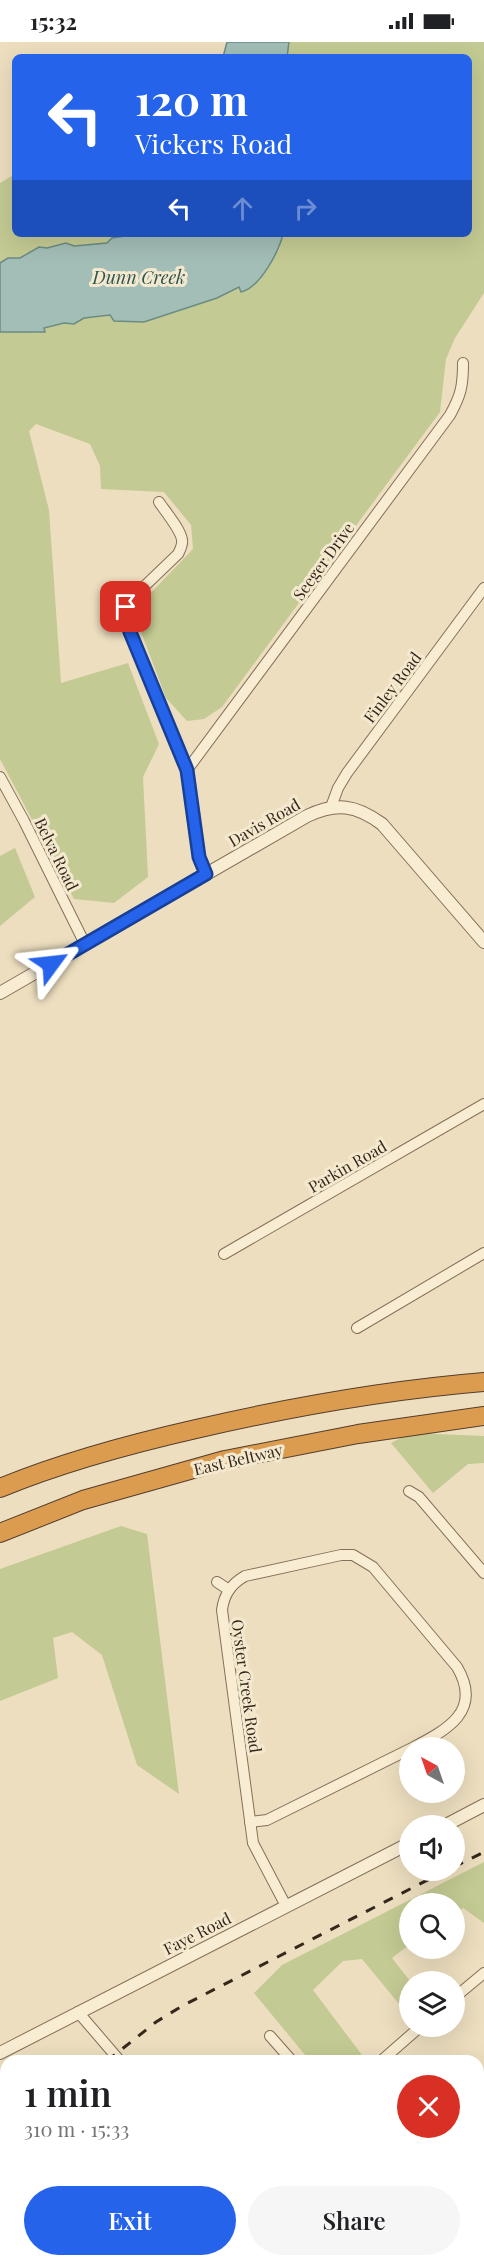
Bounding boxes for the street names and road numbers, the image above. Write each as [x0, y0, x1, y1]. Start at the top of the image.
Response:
street label: Seeger Drive [288, 518, 358, 604]
street label: Finley Road [358, 647, 426, 727]
street label: Davis Road [224, 793, 304, 851]
street label: Belva Road [30, 814, 84, 894]
street label: Parkin Road [304, 1135, 390, 1197]
street label: East Beltway [191, 1439, 285, 1479]
street label: Oyster Creek Road [227, 1618, 267, 1754]
street label: Faye Road [160, 1907, 234, 1959]

